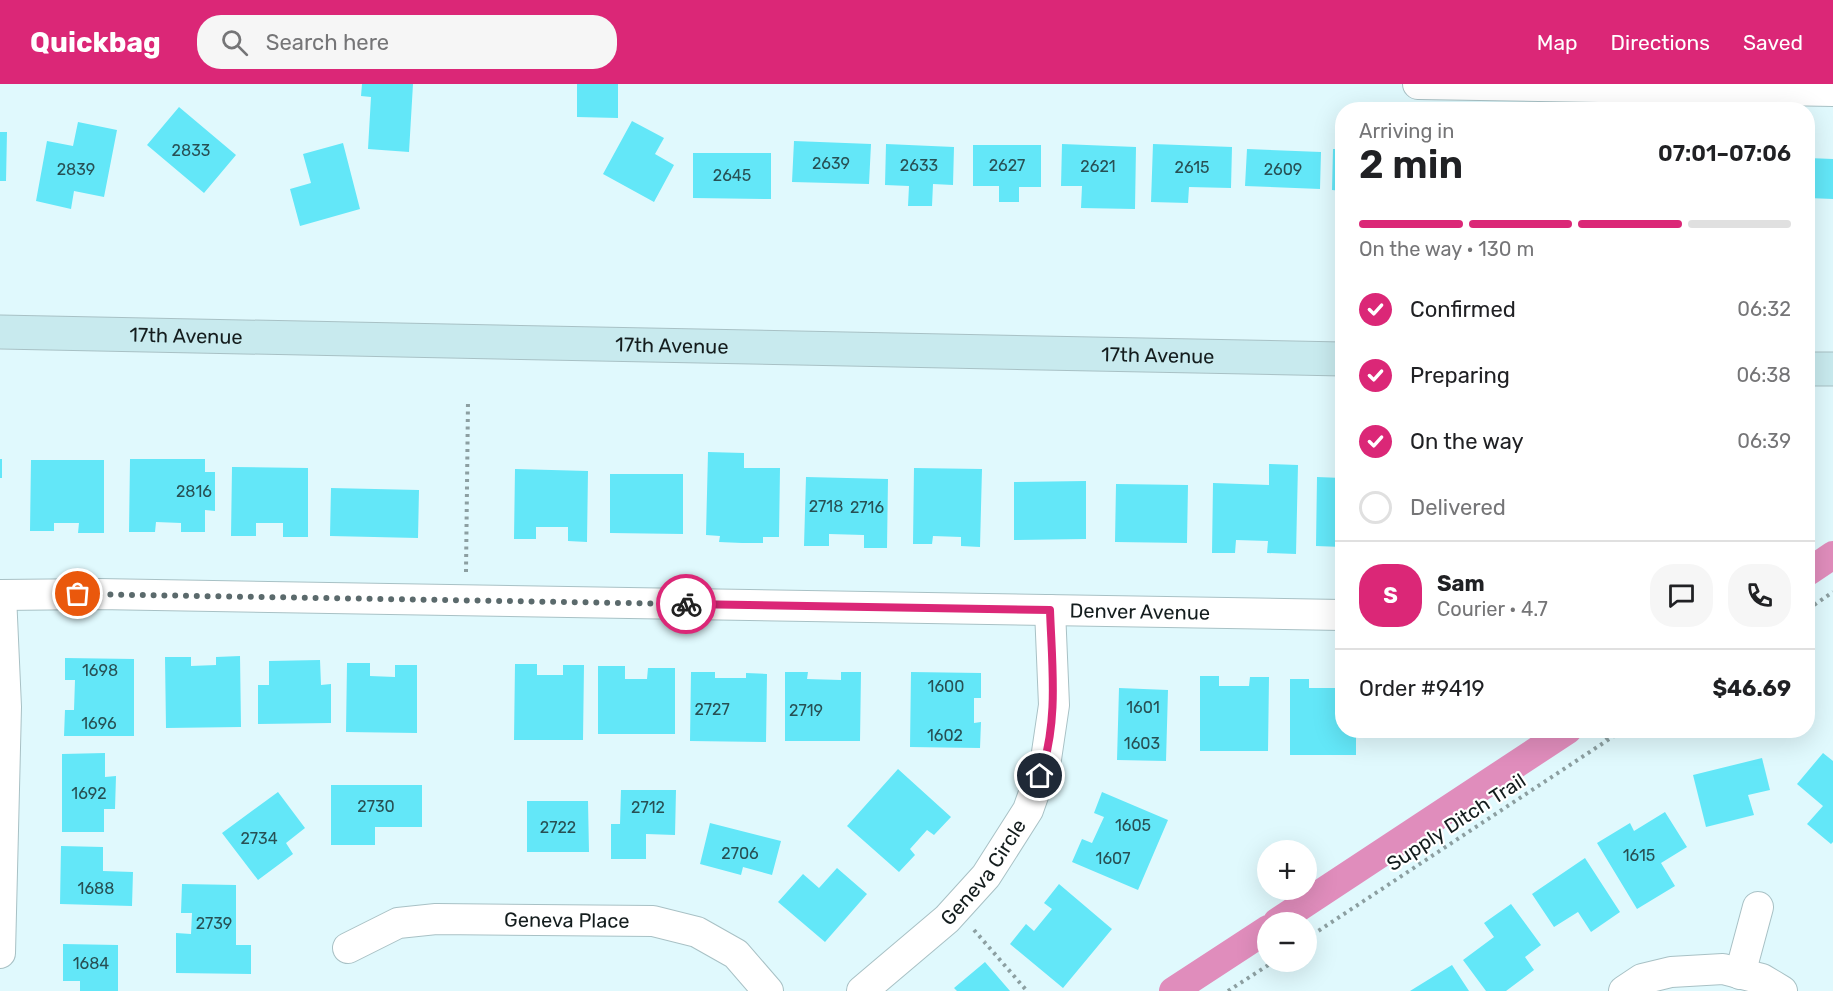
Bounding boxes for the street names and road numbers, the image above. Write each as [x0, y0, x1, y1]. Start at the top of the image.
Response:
street label: 17th Avenue [129, 323, 243, 349]
street label: 17th Avenue [615, 332, 729, 359]
street label: 17th Avenue [1101, 342, 1215, 368]
street label: Denver Avenue [1069, 598, 1210, 625]
street label: Supply Ditch Trail [1382, 768, 1530, 876]
street label: Geneva Circle [935, 815, 1031, 930]
street label: Geneva Place [504, 908, 630, 933]

